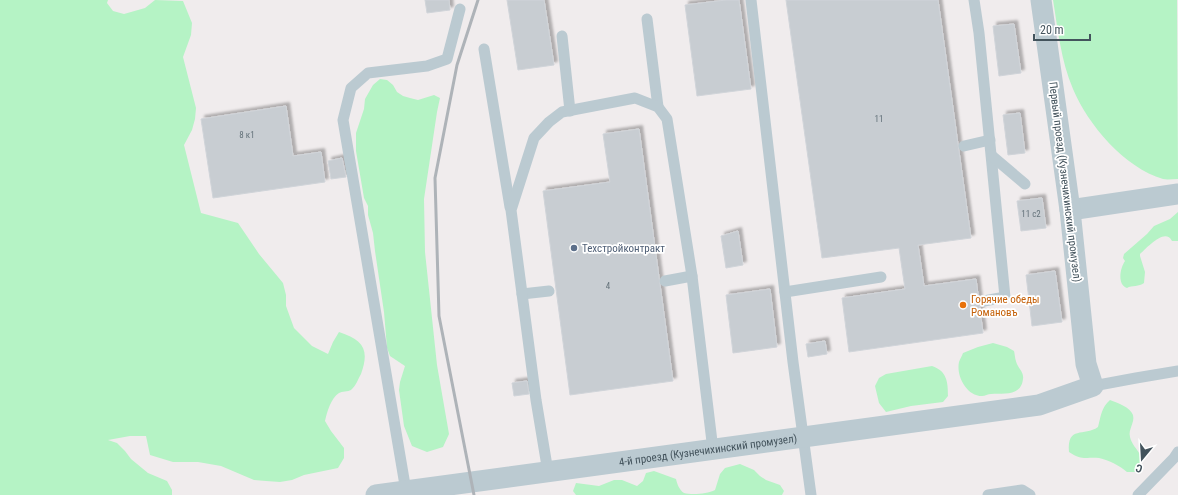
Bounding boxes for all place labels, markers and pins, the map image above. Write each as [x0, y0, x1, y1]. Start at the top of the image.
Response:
place label: Техстройконтракт [582, 242, 665, 255]
marker: Техстройконтракт [569, 243, 579, 253]
place label: Горячие обеды Романовъ [971, 293, 1040, 319]
marker: Горячие обеды Романовъ [958, 300, 968, 310]

